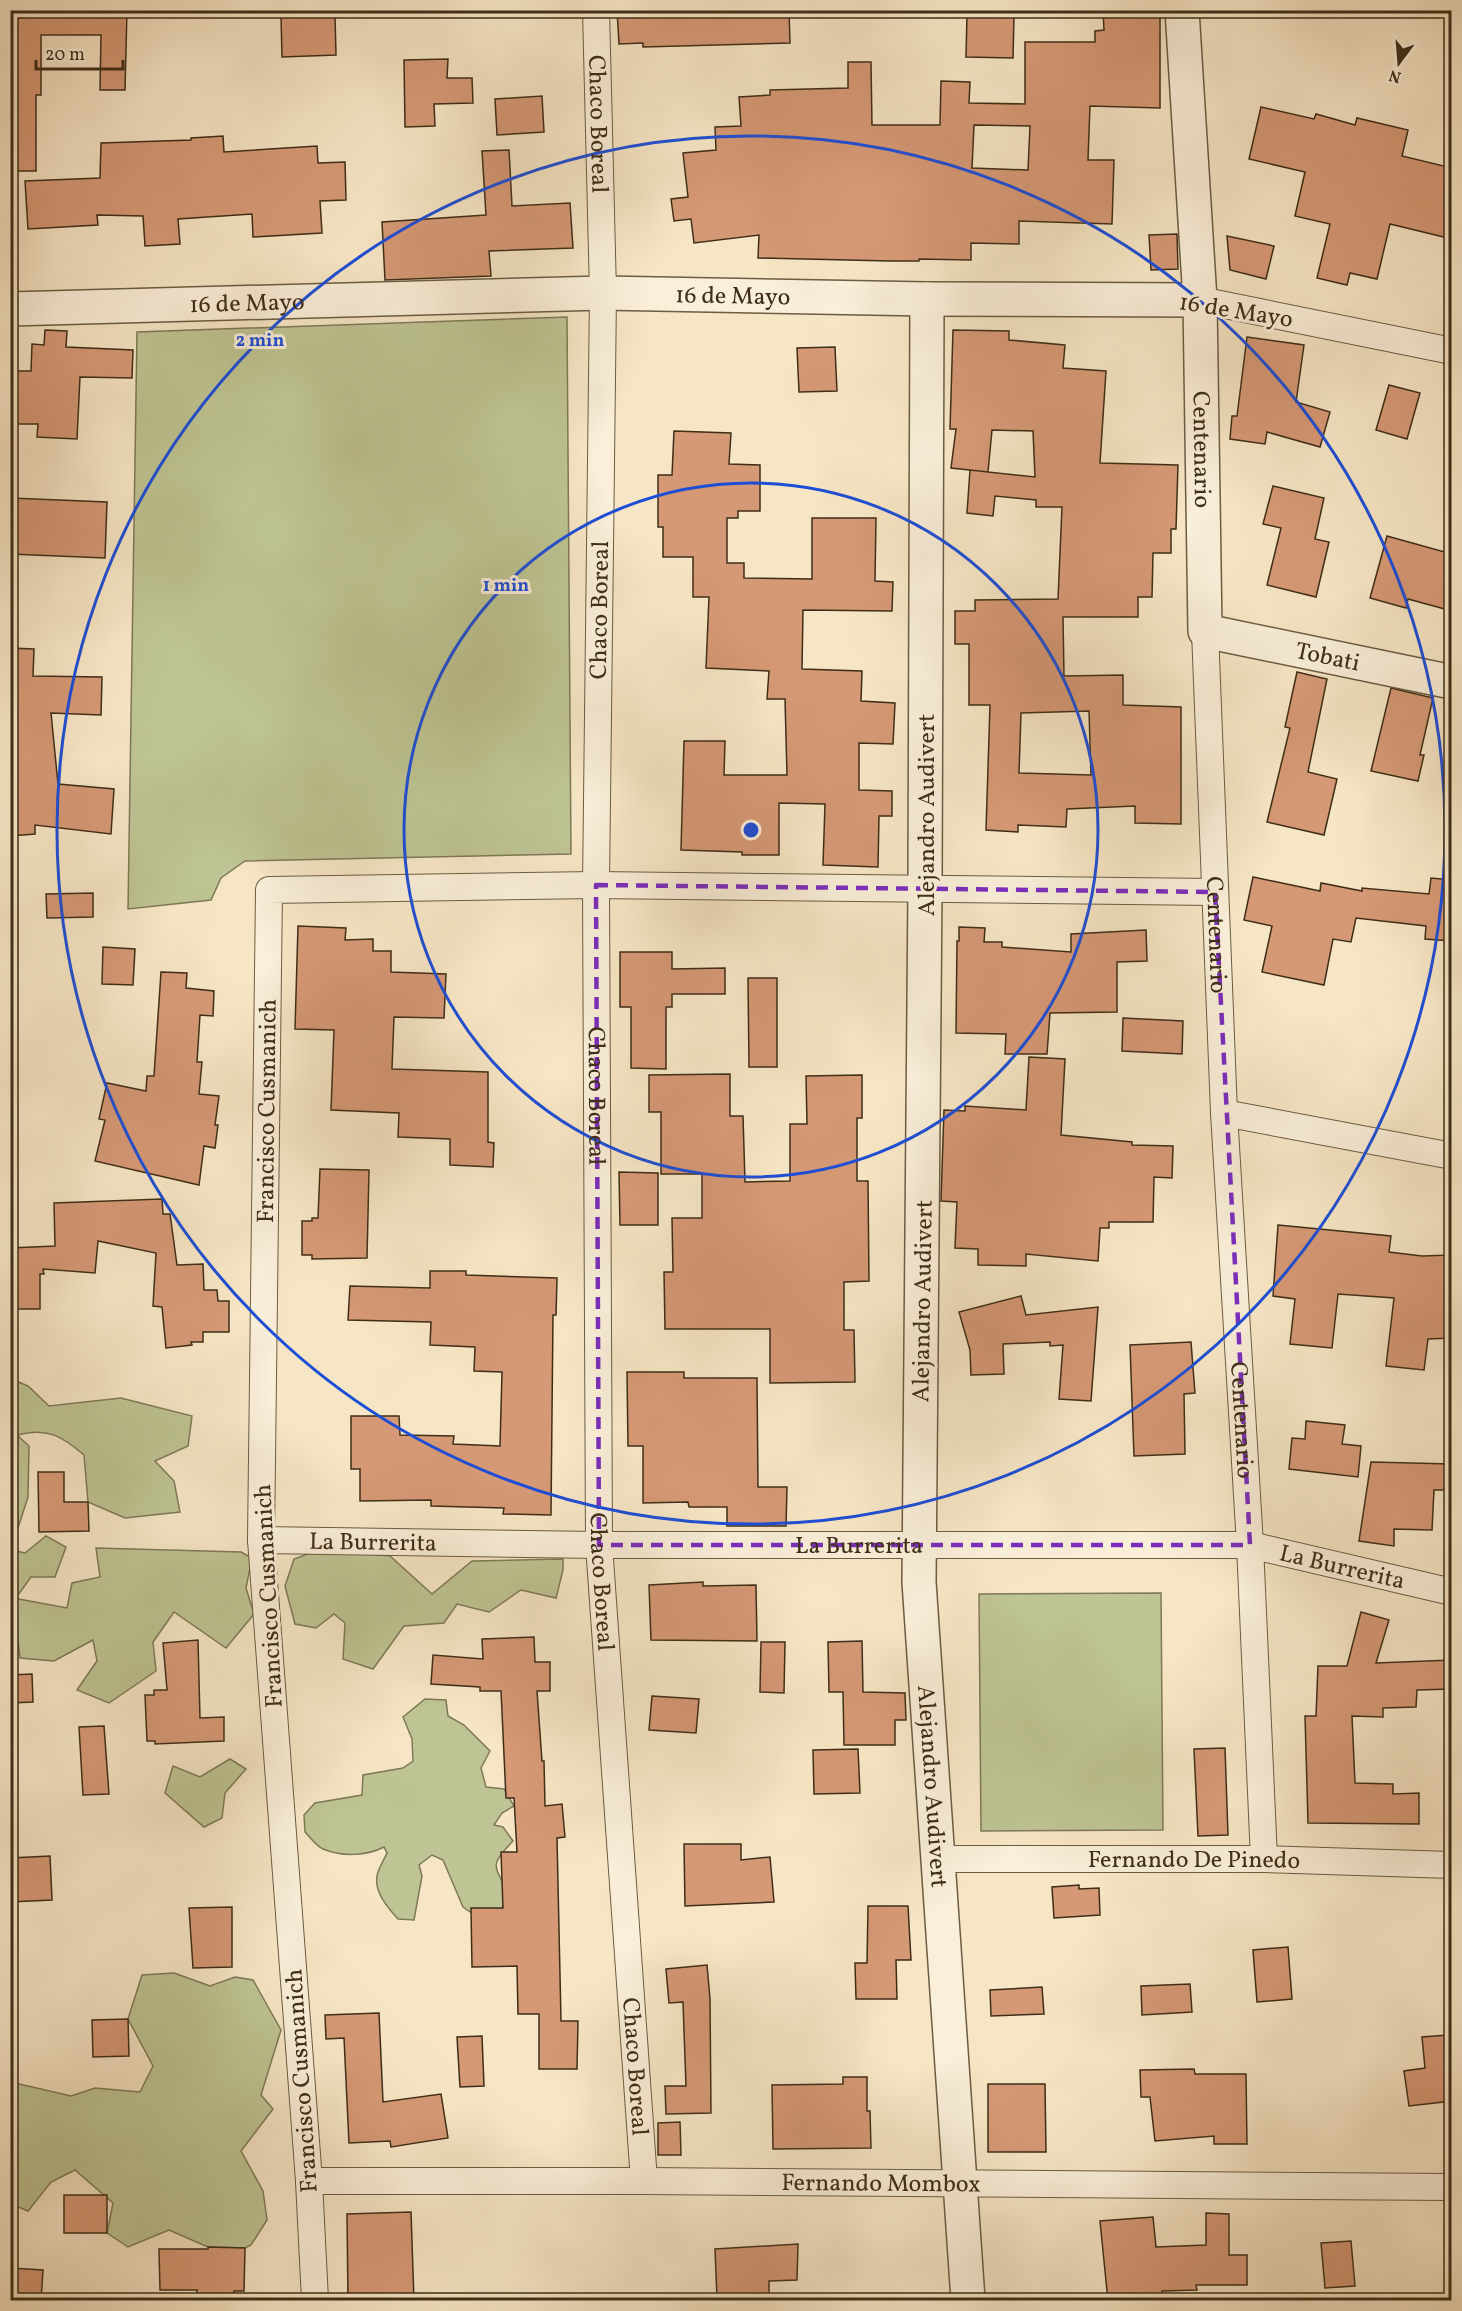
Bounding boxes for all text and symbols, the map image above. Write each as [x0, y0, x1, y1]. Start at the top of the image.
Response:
scale bar [36, 33, 123, 71]
north arrow [1369, 33, 1429, 93]
text: 20 m [45, 43, 85, 68]
street label: Chaco Boreal [578, 54, 616, 194]
text: N [1386, 63, 1404, 88]
street label: 16 de Mayo [675, 279, 791, 315]
street label: 16 de Mayo [189, 286, 305, 323]
street label: 16 de Mayo [1176, 286, 1295, 338]
text: 2 min [236, 329, 284, 354]
street label: Centenario [1182, 391, 1218, 508]
street label: Chaco Boreal [583, 540, 619, 680]
text: 1 min [483, 574, 529, 599]
street label: Tobati [1292, 635, 1363, 682]
street label: Alejandro Audivert [911, 714, 945, 916]
centre of rings [741, 820, 761, 840]
street label: Centenario [1196, 876, 1234, 994]
street label: Francisco Cusmanich [250, 999, 287, 1223]
street label: Chaco Boreal [578, 1026, 612, 1165]
street label: Alejandro Audivert [905, 1199, 943, 1403]
street label: Centenario [1220, 1361, 1261, 1480]
street label: Francisco Cusmanich [247, 1483, 293, 1709]
street label: Chaco Boreal [580, 1512, 621, 1652]
street label: La Burrerita [309, 1526, 437, 1562]
street label: La Burrerita [795, 1530, 923, 1564]
street label: La Burrerita [1276, 1537, 1408, 1600]
street label: Alejandro Audivert [907, 1684, 955, 1889]
street label: Fernando De Pinedo [1088, 1844, 1301, 1879]
street label: Francisco Cusmanich [278, 1968, 328, 2194]
street label: Chaco Boreal [612, 1996, 656, 2137]
street label: Fernando Mombox [781, 2167, 981, 2202]

